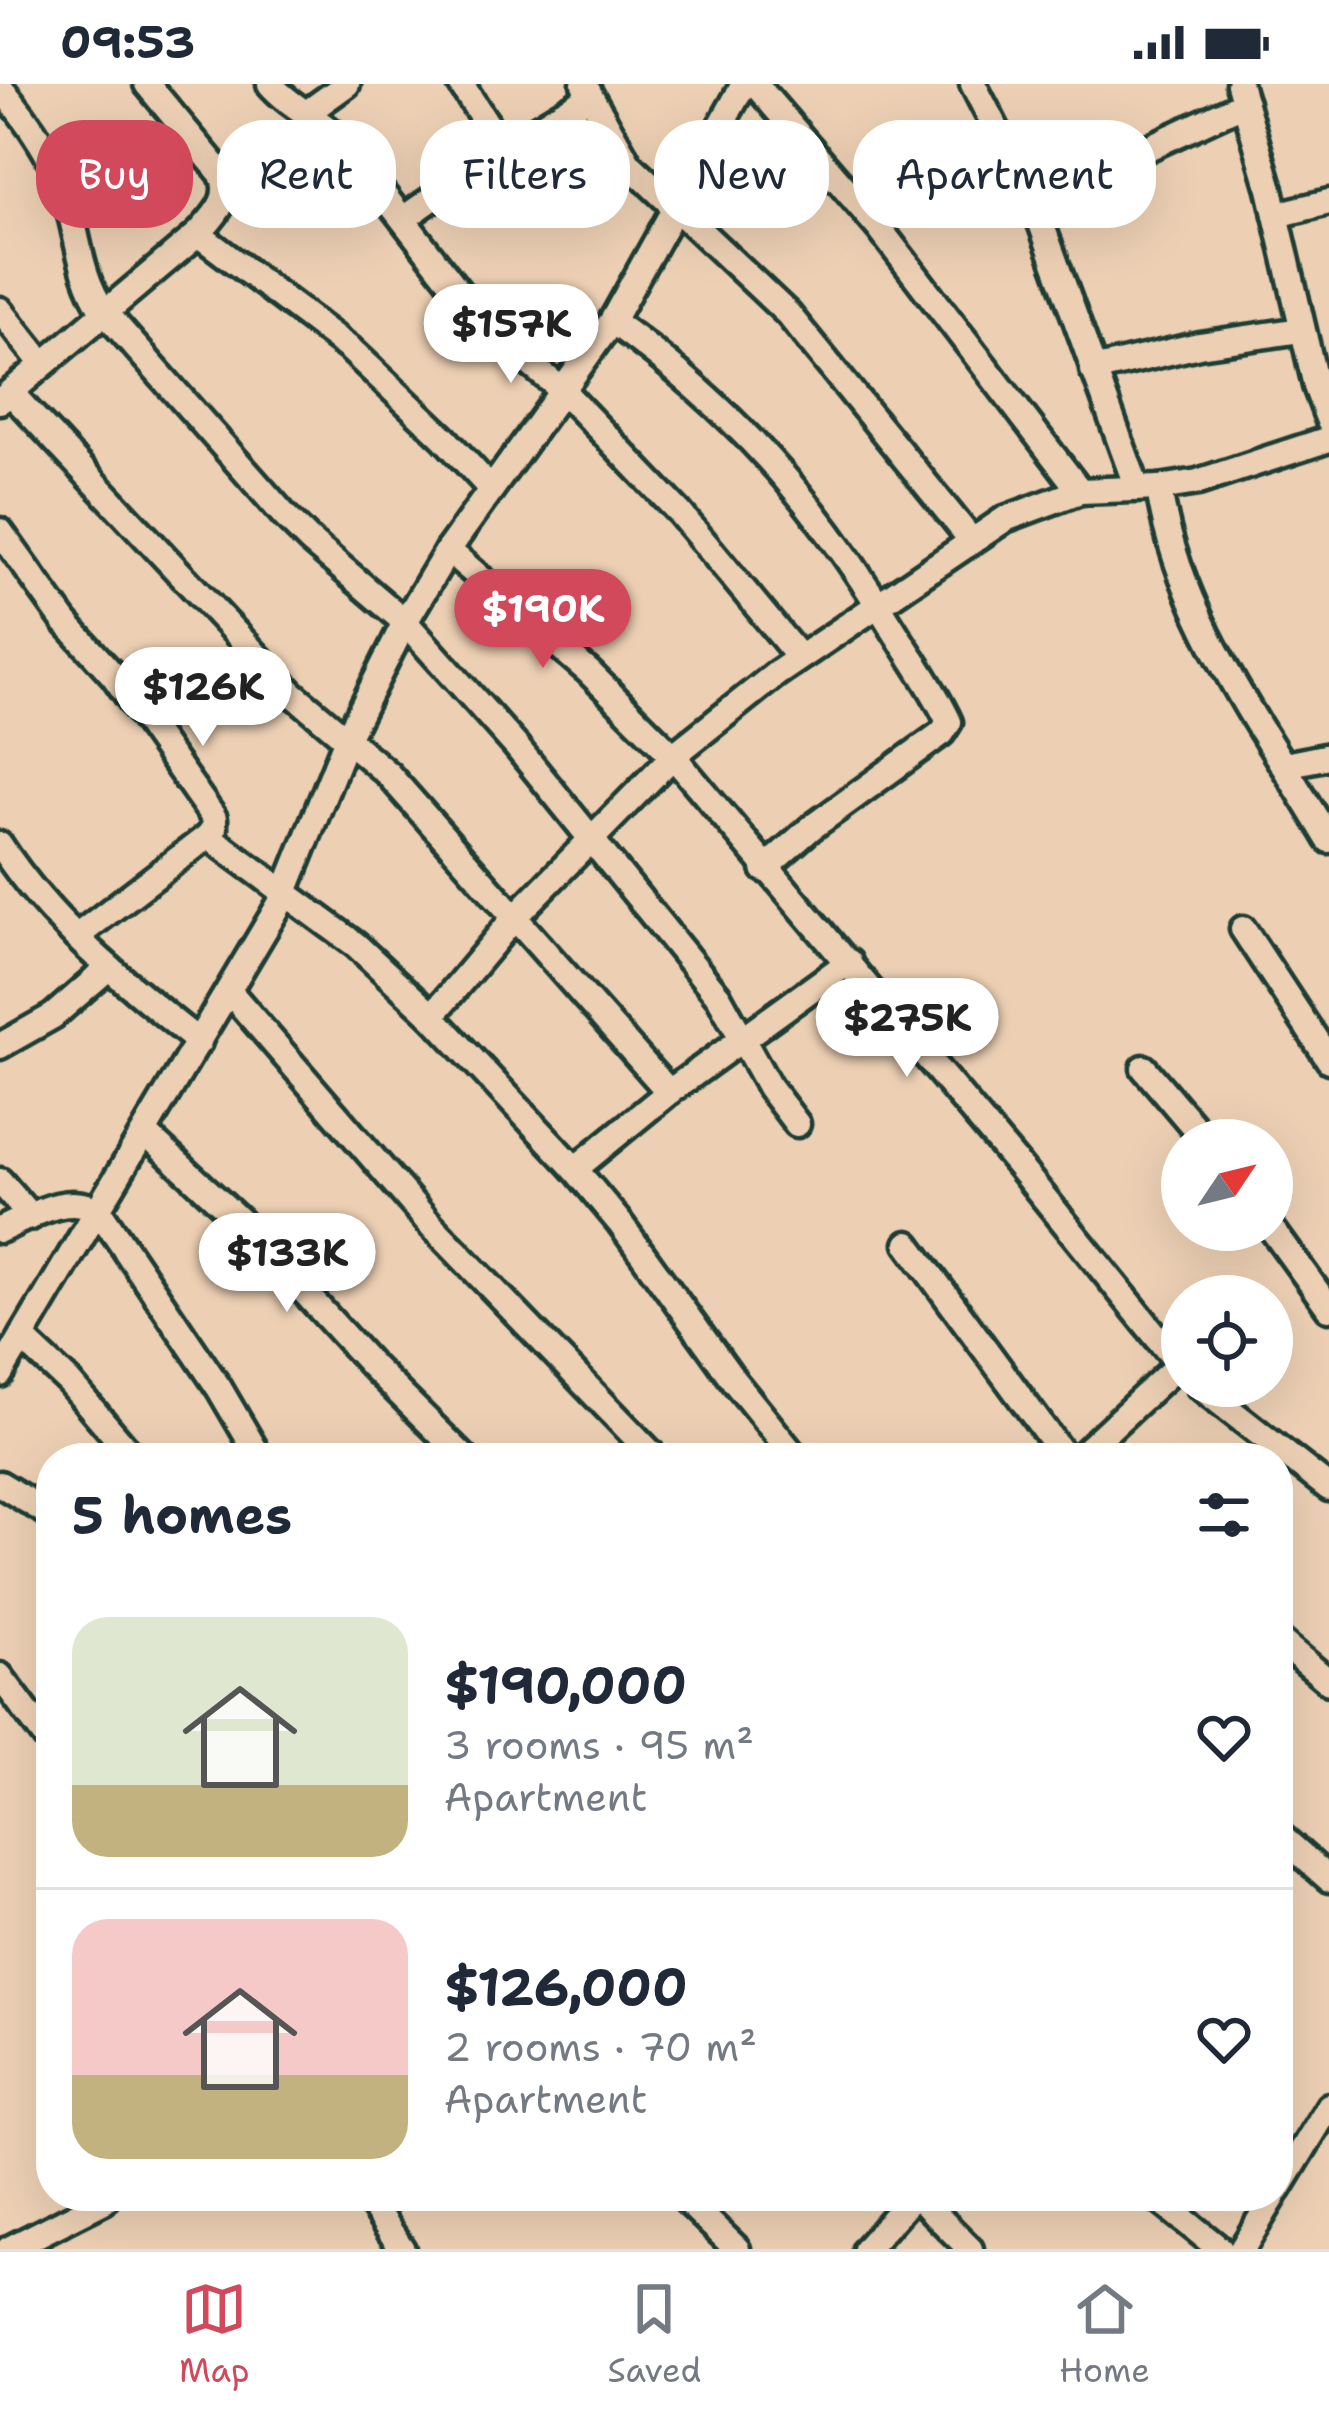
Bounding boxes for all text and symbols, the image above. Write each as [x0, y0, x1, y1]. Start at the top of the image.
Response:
text: 09:53 [60, 12, 195, 72]
chip: Buy [36, 120, 193, 228]
chip: Rent [217, 120, 396, 228]
chip: Filters [420, 120, 630, 228]
chip: New [654, 120, 829, 228]
chip: Apartment [853, 120, 1156, 228]
pin: $157K [427, 284, 595, 386]
text: $157K [451, 297, 571, 349]
pin: $190K [459, 569, 627, 671]
text: $190K [481, 582, 605, 634]
pin: $126K [119, 647, 287, 749]
text: $126K [142, 660, 264, 712]
pin: $275K [823, 978, 991, 1080]
text: $275K [843, 991, 971, 1043]
north arrow [1161, 1119, 1293, 1251]
map controls [1161, 1119, 1293, 1407]
pin: $133K [203, 1213, 371, 1315]
text: $133K [226, 1226, 348, 1278]
button: locate [1161, 1275, 1293, 1407]
text: 5 homes [72, 1481, 292, 1549]
icon: filters [1191, 1482, 1257, 1548]
text: $190,000 [444, 1651, 687, 1719]
icon: home [168, 1665, 312, 1809]
icon: heart [1191, 1704, 1257, 1770]
text: 3 rooms · 95 m² [444, 1719, 754, 1771]
text: Apartment [444, 1771, 647, 1823]
text: $126,000 [444, 1953, 688, 2021]
icon: home [168, 1967, 312, 2111]
icon: heart [1191, 2006, 1257, 2072]
text: 2 rooms · 70 m² [444, 2021, 757, 2073]
text: Apartment [444, 2073, 647, 2125]
tab: Map [179, 2276, 250, 2393]
tab: Saved [608, 2276, 701, 2393]
tab: Home [1059, 2276, 1150, 2393]

